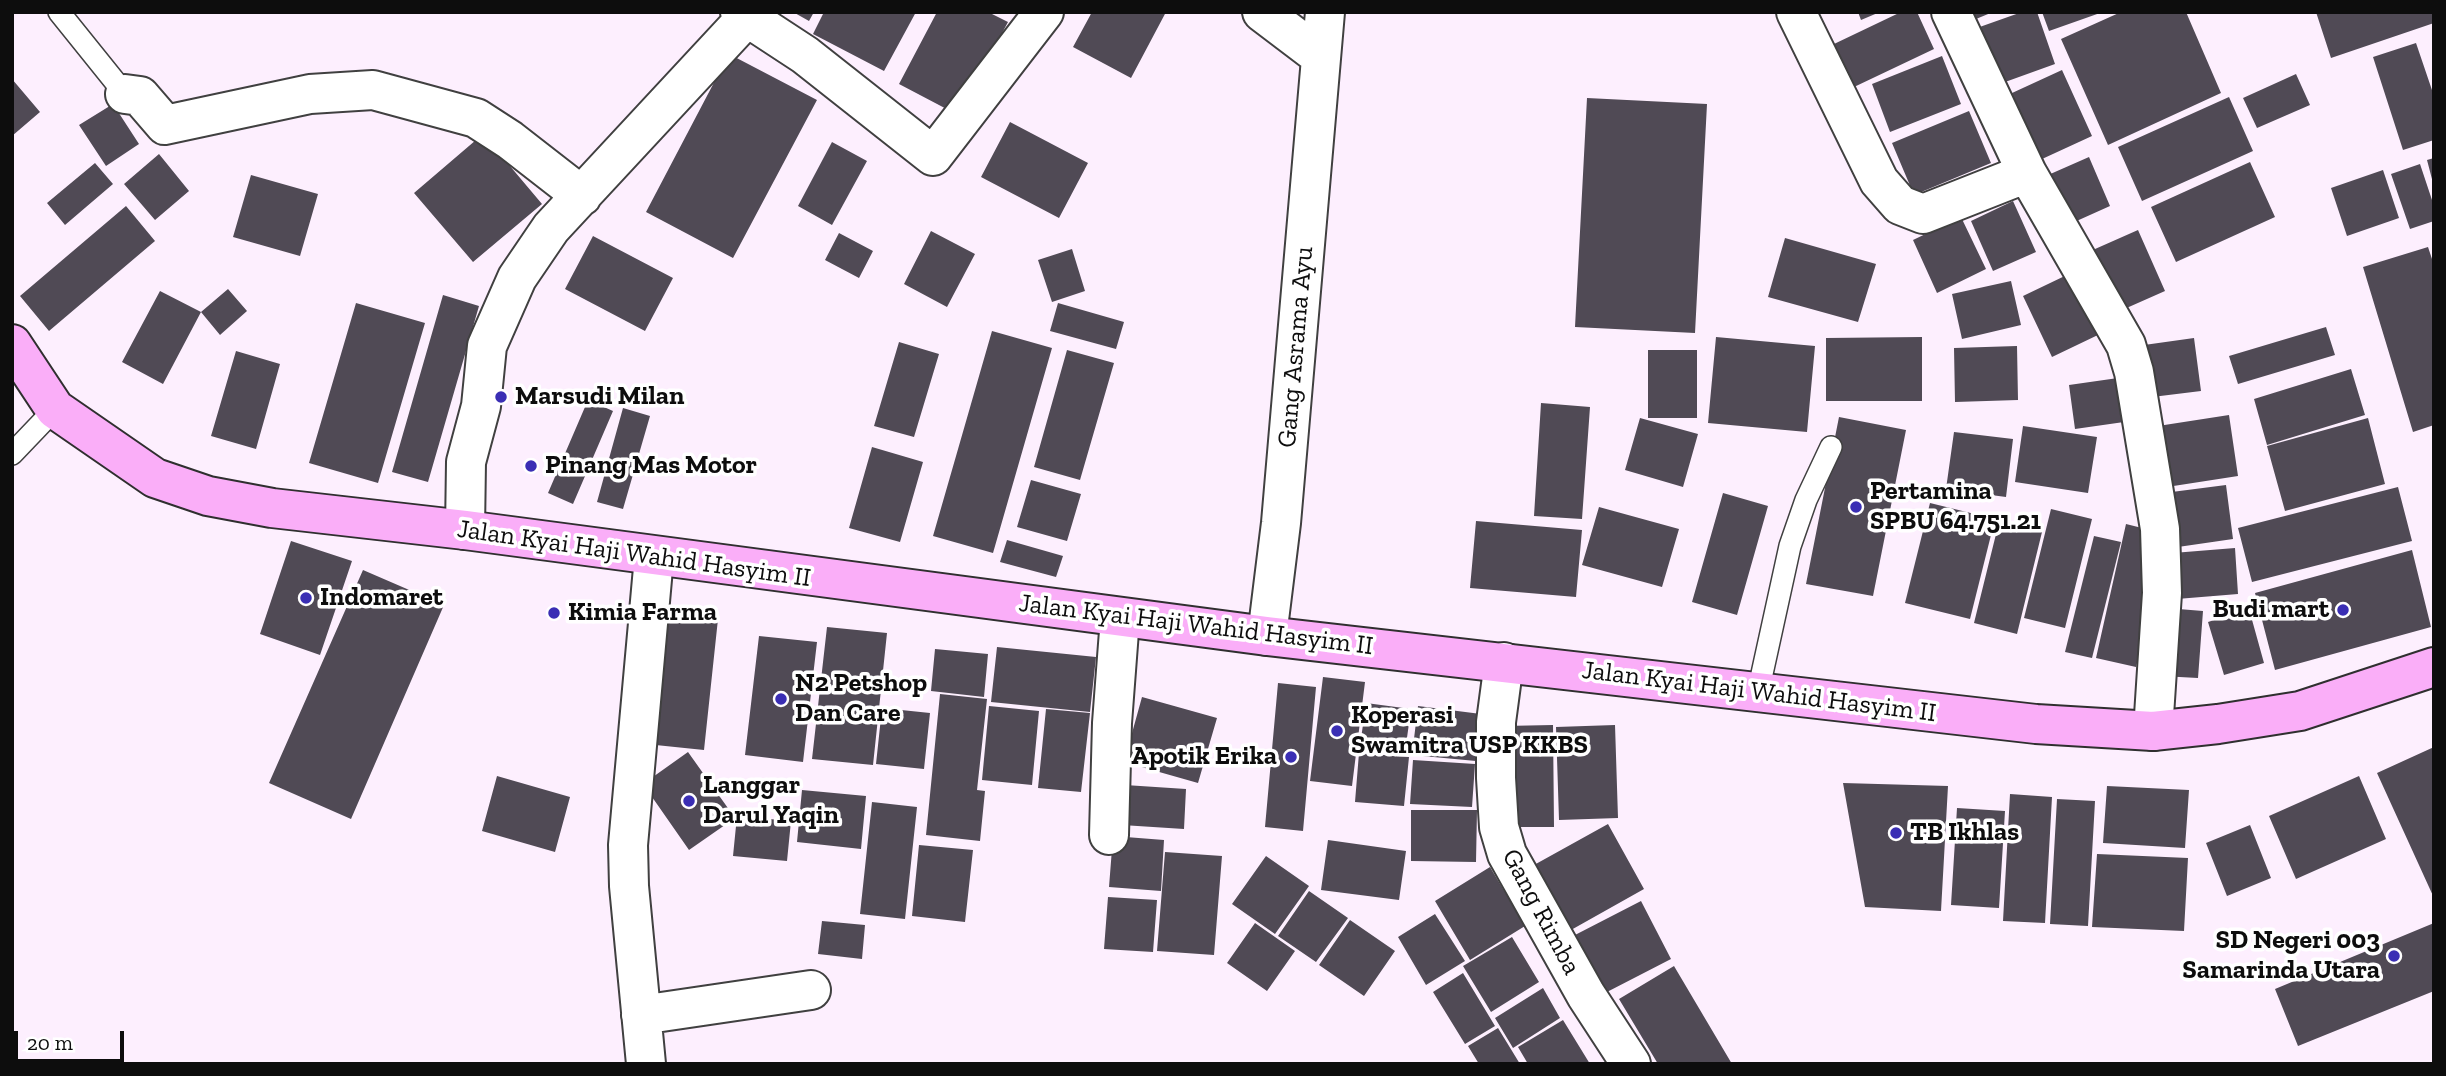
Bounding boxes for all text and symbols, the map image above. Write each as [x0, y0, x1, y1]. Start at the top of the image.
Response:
street label: Gang Asrama Ayu [1272, 245, 1320, 449]
place label: Marsudi Milan [515, 381, 684, 413]
marker: Marsudi Milan [493, 389, 509, 405]
place label: Pinang Mas Motor [545, 450, 757, 482]
marker: Pinang Mas Motor [523, 458, 539, 474]
place label: Pertamina SPBU 64.751.21 [1870, 476, 2041, 538]
marker: Pertamina SPBU 64.751.21 [1848, 499, 1864, 515]
street label: Jalan Kyai Haji Wahid Hasyim II [455, 514, 813, 594]
place label: Indomaret [320, 582, 443, 614]
street label: Jalan Kyai Haji Wahid Hasyim II [1017, 588, 1375, 662]
marker: Indomaret [298, 590, 314, 606]
place label: Budi mart [2212, 594, 2329, 626]
place label: Kimia Farma [568, 597, 717, 629]
marker: Budi mart [2335, 602, 2351, 618]
marker: Kimia Farma [546, 605, 562, 621]
street label: Jalan Kyai Haji Wahid Hasyim II [1580, 655, 1938, 729]
place label: N2 Petshop Dan Care [795, 668, 927, 730]
marker: N2 Petshop Dan Care [773, 691, 789, 707]
place label: Koperasi Swamitra USP KKBS [1351, 700, 1588, 762]
marker: Koperasi Swamitra USP KKBS [1329, 723, 1345, 739]
place label: Apotik Erika [1131, 741, 1277, 773]
marker: Apotik Erika [1283, 749, 1299, 765]
place label: Langgar Darul Yaqin [703, 770, 839, 832]
marker: Langgar Darul Yaqin [681, 793, 697, 809]
place label: TB Ikhlas [1910, 817, 2019, 849]
marker: TB Ikhlas [1888, 825, 1904, 841]
street label: Gang Rimba [1495, 844, 1587, 980]
place label: SD Negeri 003 Samarinda Utara [2182, 925, 2380, 986]
marker: SD Negeri 003 Samarinda Utara [2386, 948, 2402, 964]
scale bar [18, 1016, 128, 1060]
text: 20 m [27, 1030, 73, 1055]

